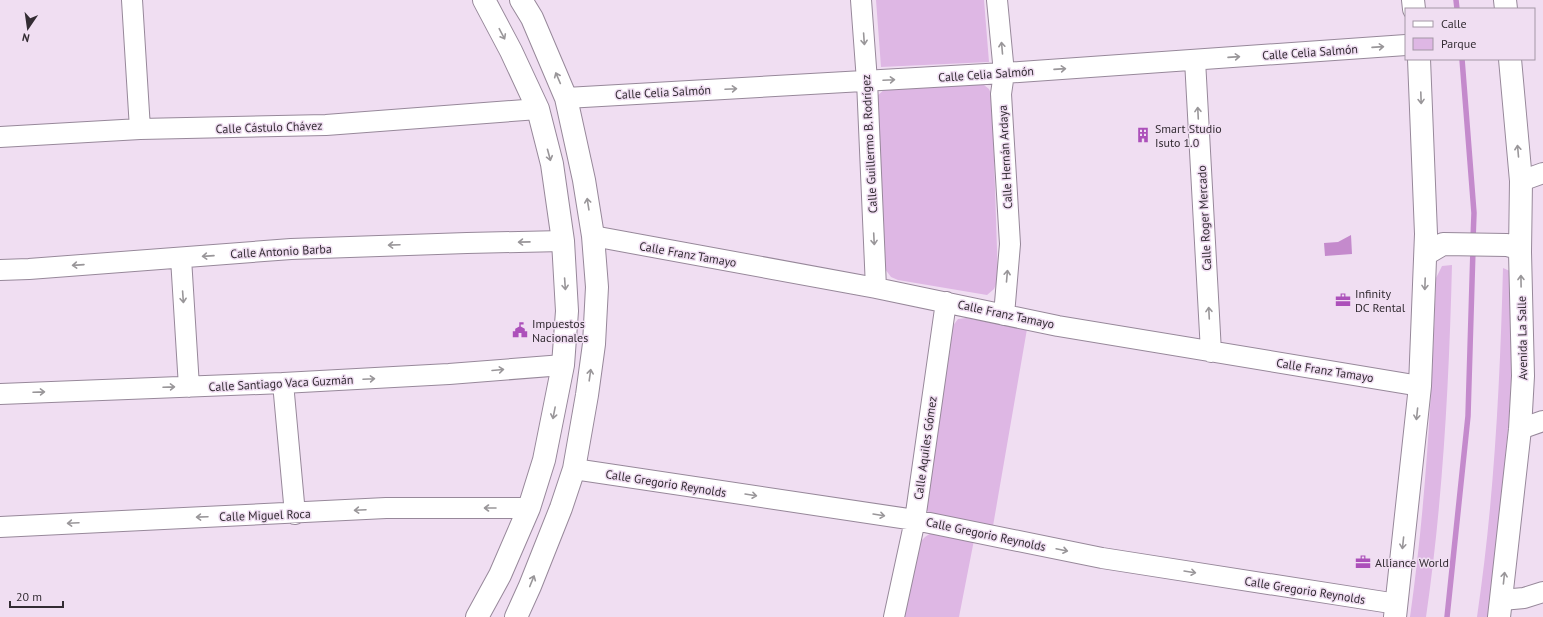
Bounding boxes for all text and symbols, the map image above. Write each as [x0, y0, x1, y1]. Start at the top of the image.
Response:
north arrow [8, 8, 48, 48]
legend [1405, 8, 1535, 60]
text: Calle [1441, 16, 1467, 31]
one-way arrow [499, 28, 507, 40]
text: N [21, 30, 31, 45]
one-way arrow [860, 32, 867, 45]
text: Parque [1441, 36, 1476, 51]
street label: Calle Celia Salmón [1262, 41, 1358, 63]
one-way arrow [998, 42, 1005, 55]
one-way arrow [1371, 44, 1384, 51]
one-way arrow [1227, 54, 1240, 61]
street label: Calle Celia Salmón [938, 63, 1034, 85]
one-way arrow [1053, 65, 1066, 72]
one-way arrow [554, 73, 561, 85]
street label: Calle Guillermo B. Rodrígez [858, 74, 880, 214]
one-way arrow [882, 76, 895, 83]
street label: Calle Celia Salmón [615, 82, 711, 102]
one-way arrow [724, 85, 737, 92]
one-way arrow [1417, 91, 1424, 104]
street label: Calle Hernán Ardaya [995, 105, 1015, 209]
one-way arrow [1194, 107, 1202, 120]
street label: Calle Cástulo Chávez [215, 118, 323, 136]
place label: Smart Studio Isuto 1.0 [1155, 121, 1222, 150]
building icon: Smart Studio Isuto 1.0 [1134, 126, 1152, 144]
one-way arrow [1514, 145, 1522, 158]
one-way arrow [546, 148, 554, 161]
street label: Calle Roger Mercado [1194, 165, 1214, 271]
one-way arrow [584, 198, 592, 211]
one-way arrow [870, 232, 877, 245]
one-way arrow [518, 238, 531, 246]
street label: Calle Franz Tamayo [638, 238, 738, 270]
street label: Calle Antonio Barba [230, 241, 332, 261]
one-way arrow [388, 242, 401, 249]
one-way arrow [202, 252, 215, 259]
one-way arrow [72, 262, 85, 269]
one-way arrow [1004, 270, 1011, 283]
one-way arrow [1517, 275, 1525, 288]
one-way arrow [562, 277, 569, 290]
one-way arrow [1421, 277, 1428, 290]
place label: Infinity DC Rental [1355, 286, 1406, 315]
one-way arrow [180, 290, 187, 303]
office icon: Infinity DC Rental [1334, 291, 1352, 309]
street label: Calle Franz Tamayo [956, 296, 1056, 332]
street label: Avenida La Salle [1514, 296, 1530, 380]
one-way arrow [1205, 307, 1213, 320]
place label: Impuestos Nacionales [532, 316, 588, 345]
public building icon: Impuestos Nacionales [511, 321, 529, 339]
street label: Calle Franz Tamayo [1275, 355, 1375, 385]
one-way arrow [491, 367, 504, 374]
one-way arrow [586, 369, 594, 382]
street label: Calle Santiago Vaca Guzmán [208, 372, 354, 394]
one-way arrow [362, 375, 375, 382]
one-way arrow [162, 384, 175, 391]
one-way arrow [32, 388, 45, 396]
street label: Calle Aquiles Gómez [910, 395, 940, 501]
one-way arrow [550, 406, 558, 419]
one-way arrow [1413, 407, 1421, 420]
street label: Calle Gregorio Reynolds [605, 466, 727, 500]
one-way arrow [744, 491, 757, 499]
one-way arrow [484, 504, 497, 512]
street label: Calle Miguel Roca [219, 506, 311, 524]
one-way arrow [354, 506, 367, 514]
one-way arrow [872, 511, 885, 519]
one-way arrow [196, 513, 209, 521]
street label: Calle Gregorio Reynolds [925, 514, 1047, 554]
one-way arrow [66, 519, 79, 527]
one-way arrow [1399, 536, 1407, 549]
one-way arrow [1055, 546, 1068, 554]
office icon: Alliance World [1354, 553, 1372, 571]
place label: Alliance World [1375, 555, 1449, 570]
one-way arrow [1183, 568, 1196, 576]
one-way arrow [1500, 572, 1508, 585]
street label: Calle Gregorio Reynolds [1244, 573, 1366, 607]
one-way arrow [528, 576, 536, 588]
scale bar [10, 583, 63, 609]
text: 20 m [16, 589, 42, 604]

